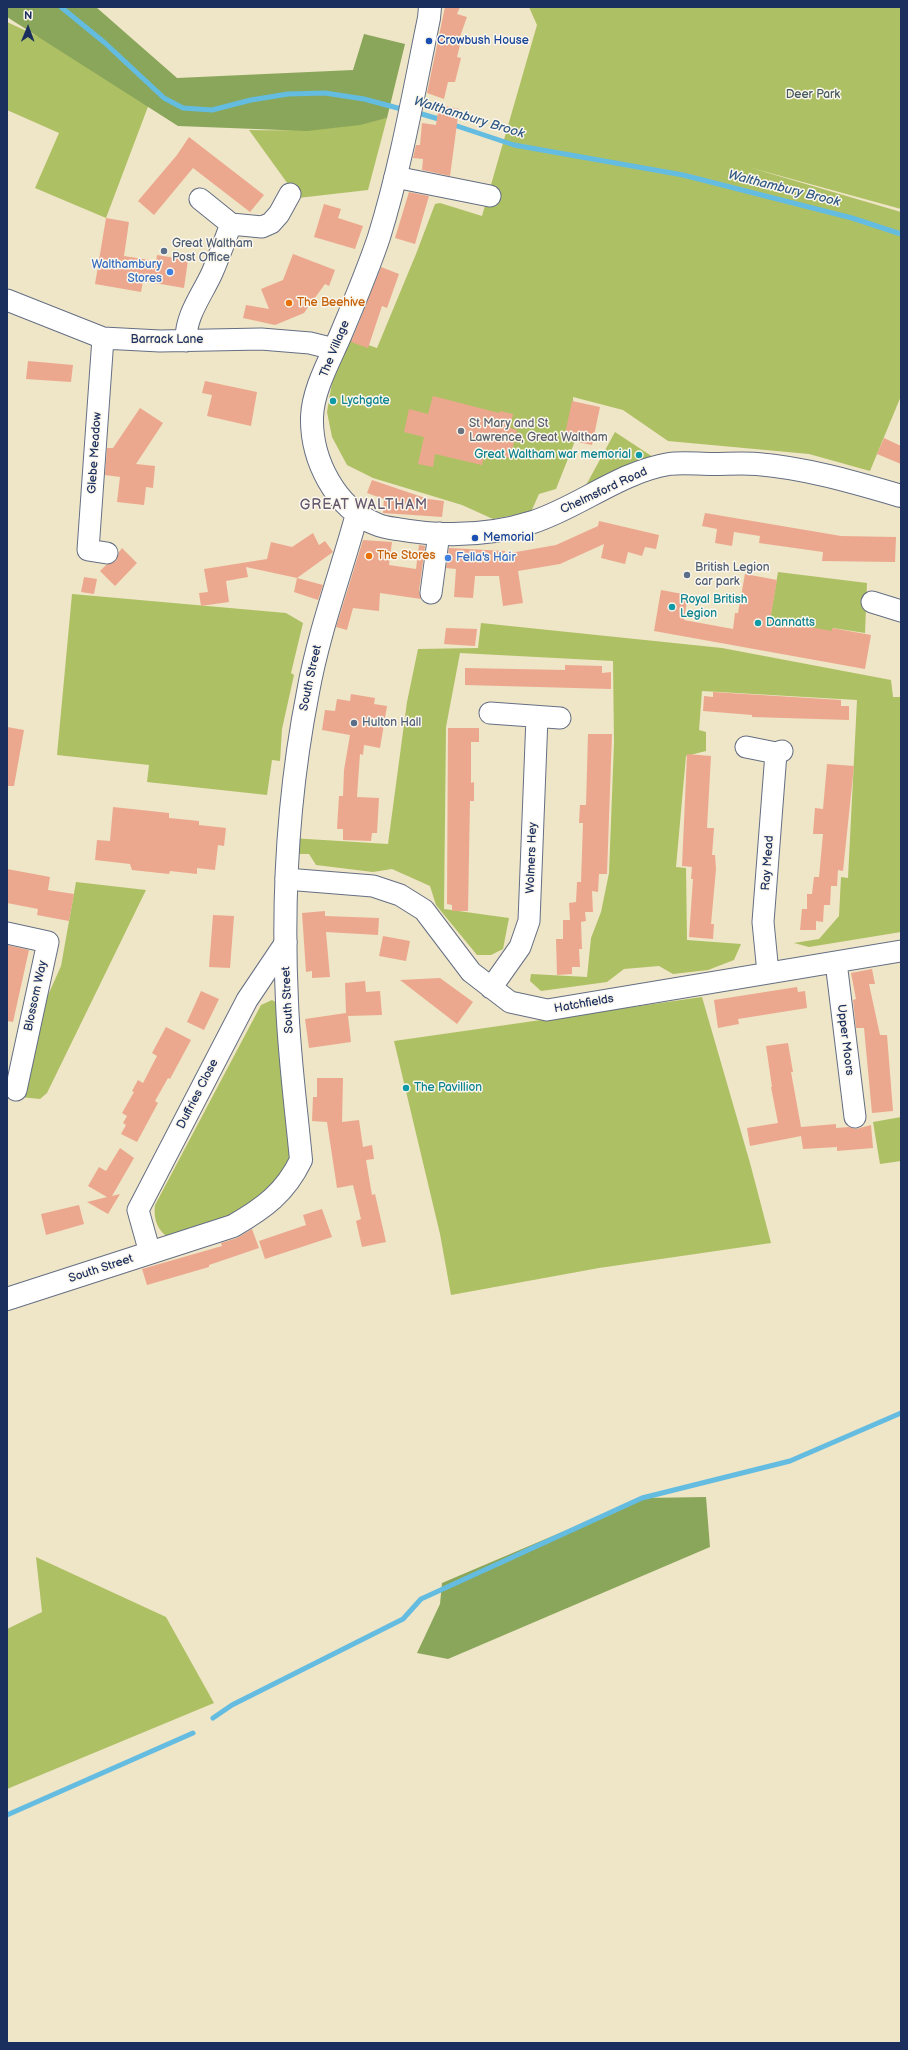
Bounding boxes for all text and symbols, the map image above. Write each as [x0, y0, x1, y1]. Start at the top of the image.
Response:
north arrow [8, 8, 48, 48]
text: N [24, 9, 32, 22]
place label: Crowbush House [437, 34, 529, 48]
marker: Crowbush House [424, 36, 434, 46]
park label: Deer Park [786, 88, 840, 102]
water label: Walthambury Brook [412, 94, 526, 142]
water label: Walthambury Brook [726, 168, 842, 210]
place label: Great Waltham Post Office [172, 237, 253, 265]
marker: Great Waltham Post Office [159, 246, 169, 256]
place label: Walthambury Stores [91, 258, 162, 286]
marker: Walthambury Stores [165, 267, 175, 277]
place label: The Beehive [297, 296, 365, 310]
marker: The Beehive [284, 298, 294, 308]
street label: The Village [317, 318, 353, 380]
street label: Barrack Lane [131, 333, 203, 347]
place label: Lychgate [341, 394, 390, 408]
marker: Lychgate [328, 396, 338, 406]
street label: Glebe Meadow [85, 412, 105, 494]
place label: St Mary and St Lawrence, Great Waltham [469, 417, 608, 445]
marker: St Mary and St Lawrence, Great Waltham [456, 426, 466, 436]
place label: Great Waltham war memorial [474, 448, 631, 462]
marker: Great Waltham war memorial [634, 450, 644, 460]
street label: Chelmsford Road [558, 465, 650, 517]
district label: GREAT WALTHAM [300, 497, 428, 513]
place label: Memorial [483, 531, 534, 545]
marker: Memorial [470, 533, 480, 543]
place label: The Stores [377, 549, 435, 563]
marker: The Stores [364, 551, 374, 561]
place label: Fella's Hair [456, 551, 516, 565]
marker: Fella's Hair [443, 553, 453, 563]
place label: British Legion car park [695, 561, 770, 589]
marker: British Legion car park [682, 570, 692, 580]
place label: Royal British Legion [680, 593, 747, 621]
marker: Royal British Legion [667, 602, 677, 612]
place label: Dannatts [766, 616, 815, 630]
marker: Dannatts [753, 618, 763, 628]
street label: South Street [297, 644, 325, 712]
place label: Hulton Hall [362, 716, 421, 730]
marker: Hulton Hall [349, 718, 359, 728]
street label: Wolmers Hey [524, 822, 540, 894]
street label: Ray Mead [759, 835, 777, 891]
street label: Blossom Way [21, 959, 51, 1033]
street label: South Street [279, 966, 297, 1034]
street label: Hatchfields [553, 992, 615, 1016]
street label: Upper Moors [833, 1004, 857, 1076]
street label: Duffries Close [174, 1057, 222, 1131]
place label: The Pavillion [414, 1081, 482, 1095]
marker: The Pavillion [401, 1083, 411, 1093]
street label: South Street [67, 1252, 135, 1286]

